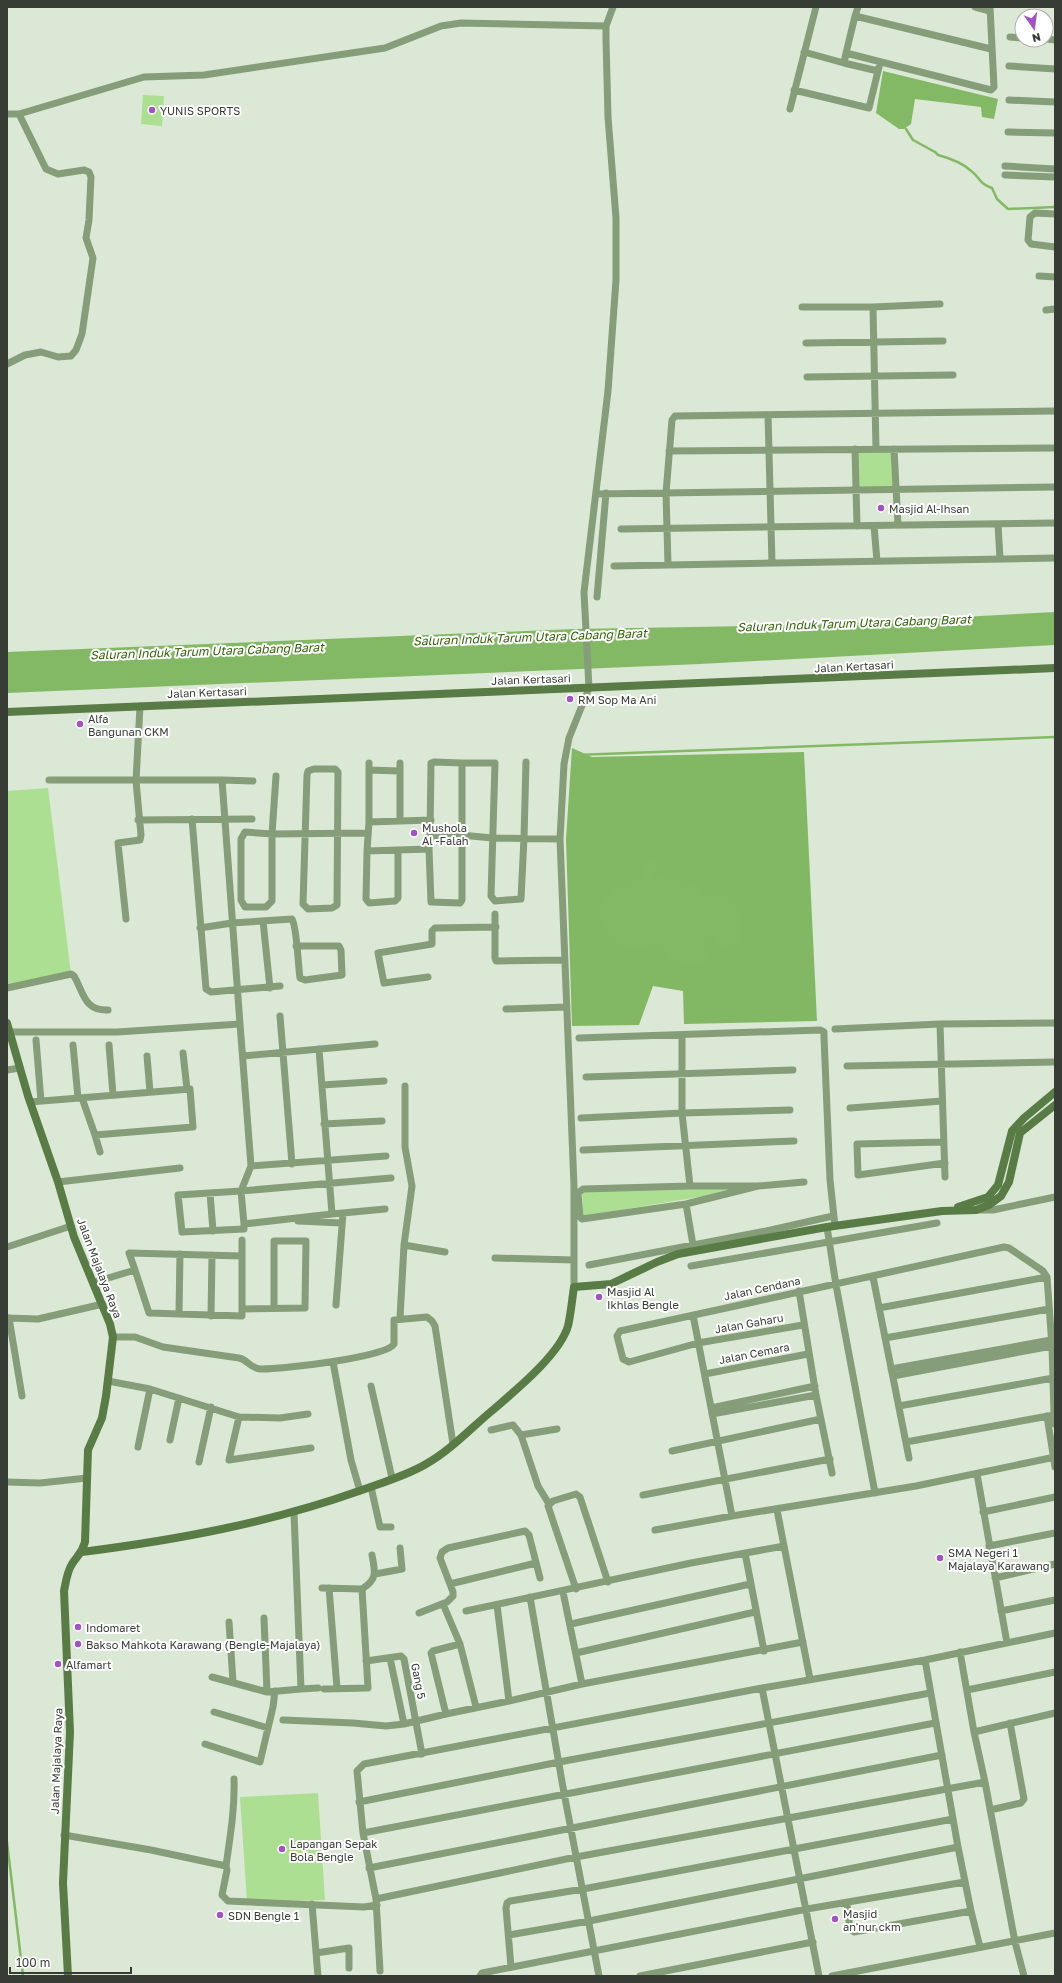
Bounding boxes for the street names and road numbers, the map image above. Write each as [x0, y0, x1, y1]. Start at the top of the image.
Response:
street label: Jalan Kertasari [814, 657, 894, 675]
street label: Jalan Kertasari [491, 671, 571, 687]
street label: Jalan Kertasari [167, 684, 247, 700]
street label: Jalan Majalaya Raya [75, 1216, 125, 1320]
street label: Jalan Cendana [722, 1274, 802, 1302]
street label: Jalan Gaharu [714, 1311, 784, 1335]
street label: Jalan Cemara [718, 1340, 790, 1366]
street label: Gang 5 [409, 1662, 429, 1700]
street label: Jalan Majalaya Raya [48, 1708, 64, 1814]

